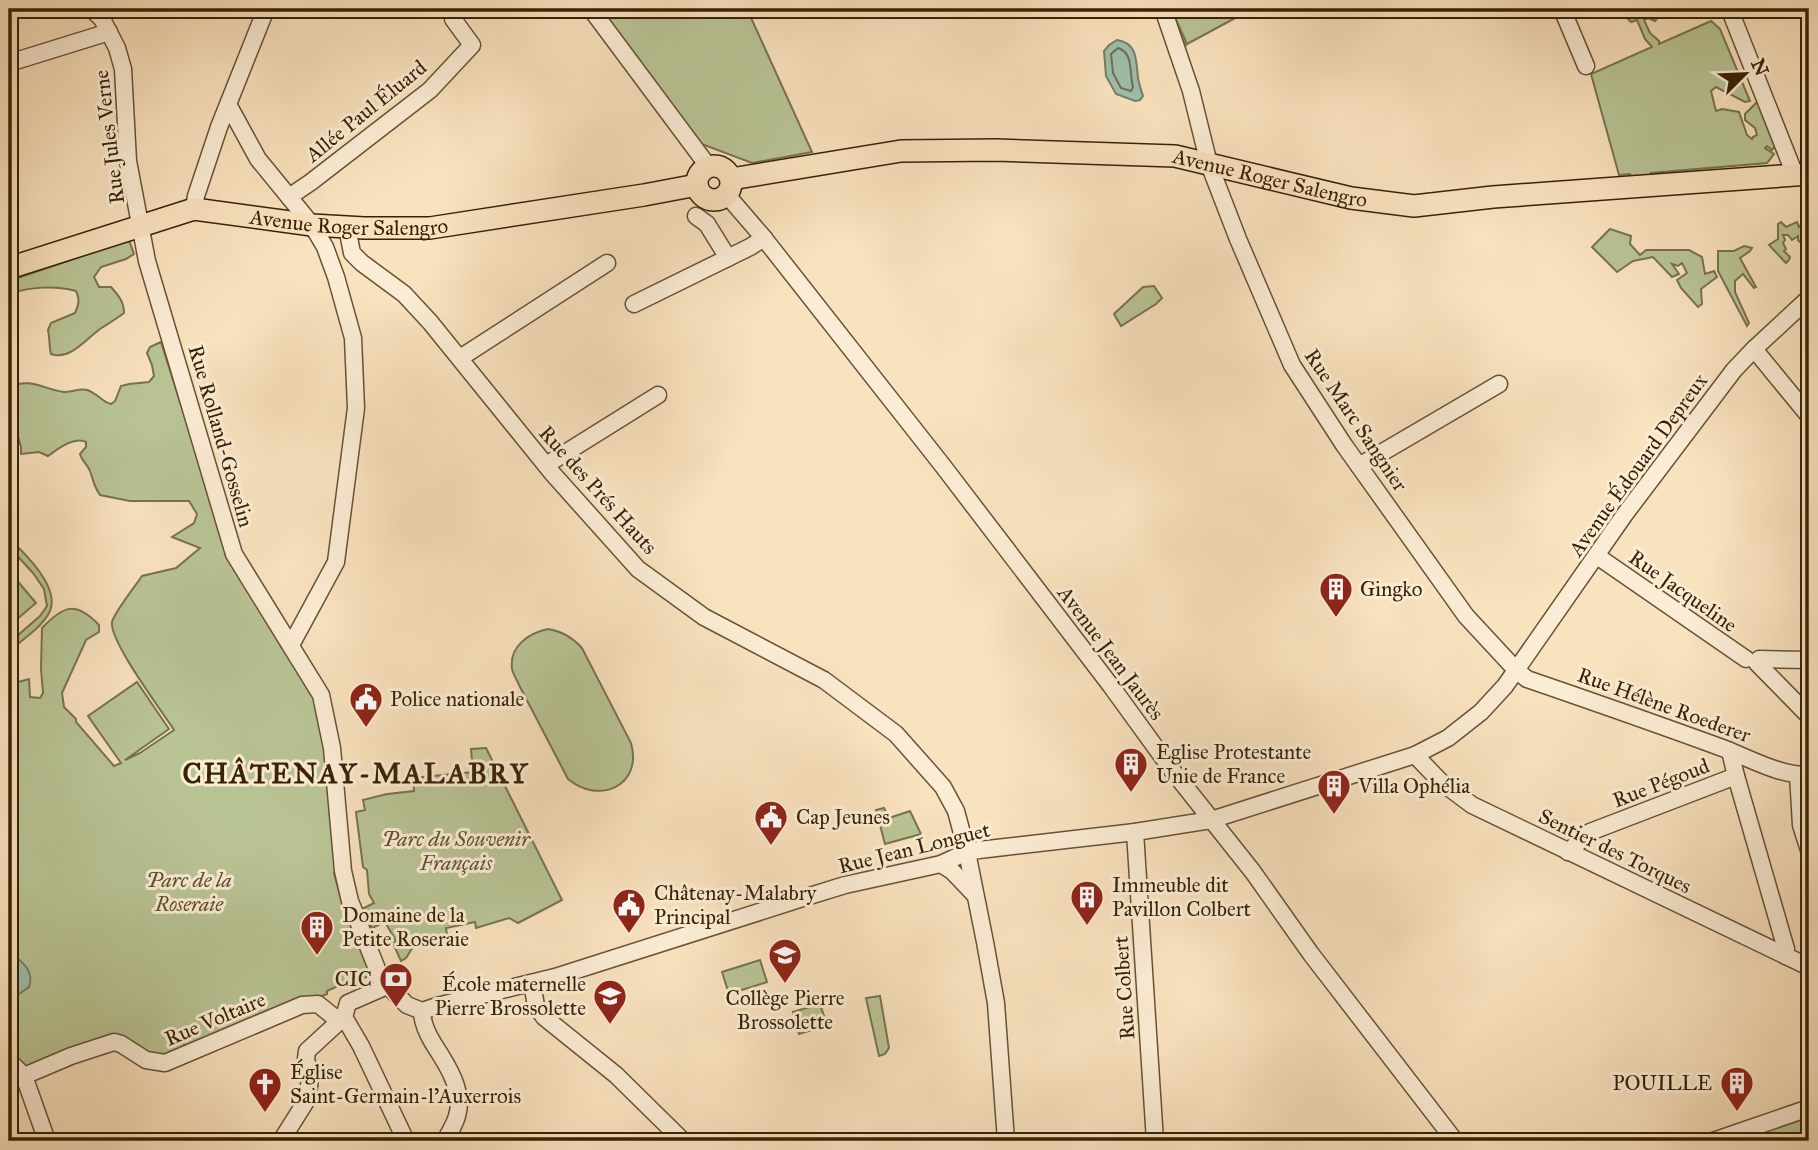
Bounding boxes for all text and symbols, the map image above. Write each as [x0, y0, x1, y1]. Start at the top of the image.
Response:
north arrow [1710, 38, 1780, 108]
street label: Allée Paul Éluard [299, 53, 432, 168]
text: N [1746, 55, 1774, 79]
street label: Rue Jules Verne [88, 68, 130, 205]
street label: Avenue Roger Salengro [1169, 143, 1369, 213]
street label: Avenue Roger Salengro [247, 204, 450, 241]
street label: Rue Rolland-Gosselin [183, 342, 259, 530]
street label: Rue Marc Sangnier [1299, 344, 1413, 496]
street label: Avenue Édouard Depreux [1562, 367, 1713, 562]
street label: Rue des Prés Hauts [533, 420, 663, 560]
street label: Rue Jacqueline [1624, 544, 1742, 638]
building icon: Gingko [1317, 570, 1355, 619]
place label: Gingko [1360, 576, 1423, 602]
street label: Avenue Jean Jaurès [1051, 580, 1170, 725]
street label: Rue Hélène Roederer [1574, 662, 1754, 748]
public building icon: Police nationale [347, 680, 385, 729]
place label: Police nationale [390, 686, 525, 712]
place label: Eglise Protestante Unie de France [1156, 739, 1311, 789]
building icon: Eglise Protestante Unie de France [1112, 745, 1150, 794]
street label: Rue Pégoud [1609, 753, 1713, 813]
district label: CHÂTENAY-MALABRY [183, 756, 530, 791]
building icon: Villa Ophélia [1315, 767, 1353, 816]
place label: Villa Ophélia [1357, 773, 1470, 799]
public building icon: Cap Jeunes [752, 798, 790, 847]
street label: Sentier des Torques [1534, 803, 1696, 899]
place label: Cap Jeunes [796, 804, 890, 830]
street label: Rue Jean Longuet [835, 816, 993, 879]
park label: Parc du Souvenir Français [382, 826, 531, 876]
park label: Parc de la Roseraie [146, 867, 232, 917]
place label: Immeuble dit Pavillon Colbert [1112, 872, 1252, 922]
building icon: Immeuble dit Pavillon Colbert [1068, 878, 1106, 927]
place label: Châtenay-Malabry Principal [654, 880, 818, 930]
public building icon: Châtenay-Malabry Principal [610, 886, 648, 935]
place label: Domaine de la Petite Roseraie [342, 902, 469, 952]
building icon: Domaine de la Petite Roseraie [298, 908, 336, 957]
street label: Rue Colbert [1107, 935, 1141, 1041]
school or university icon: Collège Pierre Brossolette [766, 936, 804, 985]
bank icon: CIC [377, 960, 415, 1009]
place label: CIC [335, 966, 372, 992]
place label: École maternelle Pierre Brossolette [434, 970, 586, 1021]
school or university icon: École maternelle Pierre Brossolette [591, 977, 629, 1026]
place label: Collège Pierre Brossolette [726, 985, 845, 1035]
street label: Rue Voltaire [161, 986, 270, 1052]
place label: Église Saint-Germain-l'Auxerrois [290, 1058, 521, 1109]
building icon: POUILLE [1718, 1064, 1756, 1113]
church icon: Église Saint-Germain-l'Auxerrois [246, 1065, 284, 1114]
place label: POUILLE [1613, 1070, 1712, 1096]

